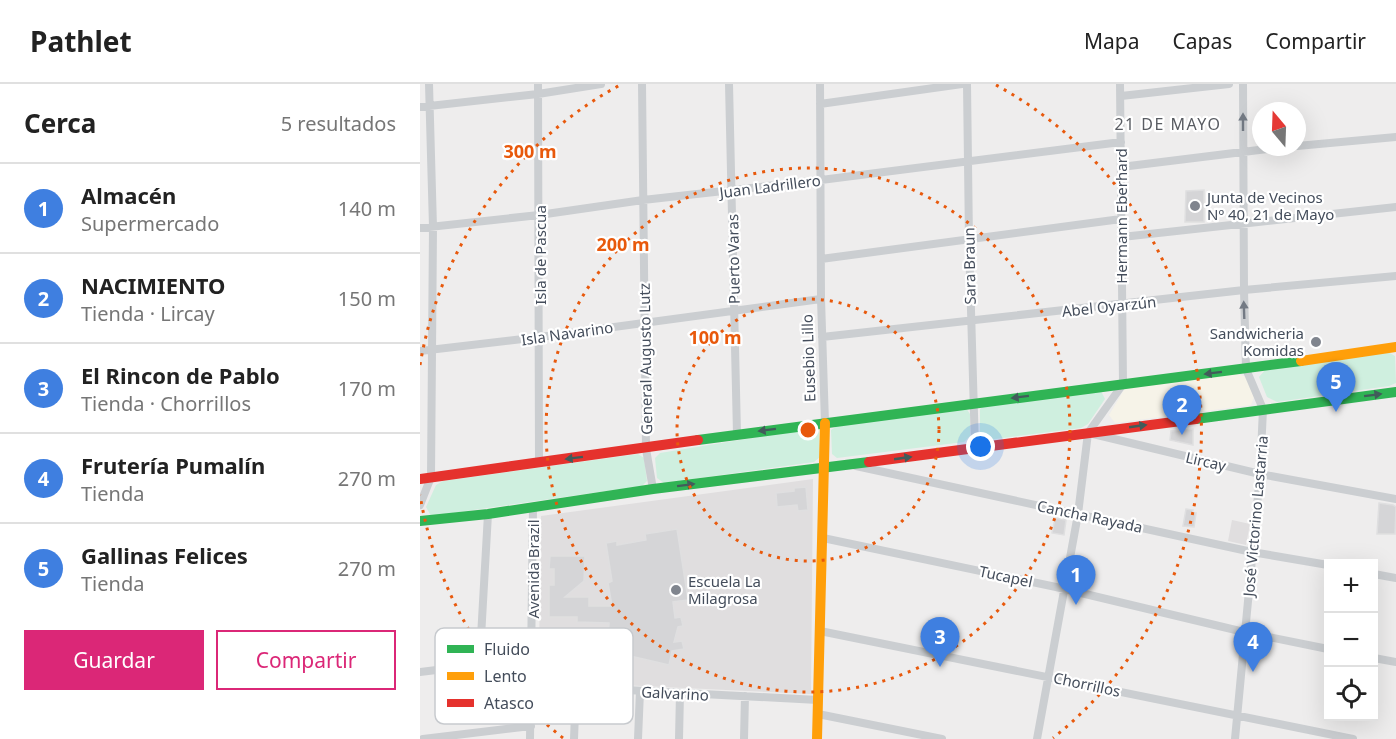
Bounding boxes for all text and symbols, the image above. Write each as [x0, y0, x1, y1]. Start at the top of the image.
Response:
text: Pathlet [30, 22, 132, 60]
text: Mapa [1084, 27, 1140, 55]
text: Capas [1173, 27, 1232, 55]
text: Compartir [1265, 27, 1366, 55]
north arrow [1252, 102, 1306, 156]
text: Cerca [24, 105, 96, 141]
text: 5 resultados [281, 110, 396, 137]
one-way arrow [1238, 112, 1248, 131]
district label: 21 DE MAYO [1114, 113, 1222, 135]
text: 300 m [503, 139, 557, 163]
street label: Hermann Eberhard [1111, 148, 1131, 284]
street label: Juan Ladrillero [716, 170, 822, 202]
text: Almacén [81, 180, 176, 210]
place label: Junta de Vecinos Nº 40, 21 de Mayo [1205, 187, 1334, 224]
text: 1 [38, 195, 49, 222]
text: 140 m [338, 195, 396, 222]
marker: Junta de Vecinos Nº 40, 21 de Mayo [1188, 199, 1202, 213]
street label: Isla de Pascua [530, 205, 550, 305]
text: Supermercado [81, 210, 219, 237]
street label: Puerto Varas [722, 214, 744, 304]
street label: Sara Braun [958, 227, 980, 305]
text: 200 m [596, 232, 650, 256]
text: NACIMIENTO [81, 270, 226, 300]
street label: General Augusto Lutz [634, 283, 656, 435]
text: 2 [38, 285, 49, 312]
text: 150 m [338, 285, 396, 312]
street label: Abel Oyarzún [1061, 291, 1157, 321]
text: Tienda · Lircay [81, 300, 215, 327]
one-way arrow [1240, 301, 1249, 320]
street label: Eusebio Lillo [796, 314, 820, 402]
street label: Isla Navarino [520, 317, 614, 349]
place label: Sandwicheria Komidas [1210, 323, 1304, 360]
text: 100 m [688, 325, 742, 349]
marker: Sandwicheria Komidas [1309, 335, 1323, 349]
text: El Rincon de Pablo [81, 360, 280, 390]
pin: 5 [1316, 362, 1356, 412]
one-way arrow [1204, 368, 1223, 378]
text: 3 [38, 375, 49, 402]
text: 170 m [338, 375, 396, 402]
pin: 2 [1162, 386, 1202, 435]
text: Tienda · Chorrillos [81, 390, 251, 417]
one-way arrow [1363, 390, 1382, 400]
one-way arrow [1010, 392, 1029, 402]
centre of rings [798, 420, 818, 440]
one-way arrow [1128, 422, 1147, 431]
one-way arrow [758, 425, 777, 435]
your location [966, 432, 995, 461]
street label: José Victorino Lastarria [1238, 435, 1272, 599]
street label: Lircay [1184, 447, 1229, 475]
text: Frutería Pumalín [81, 450, 265, 480]
one-way arrow [565, 453, 584, 462]
one-way arrow [893, 453, 912, 462]
text: 4 [38, 465, 49, 492]
text: 270 m [338, 465, 396, 492]
text: Tienda [81, 480, 144, 507]
one-way arrow [677, 480, 696, 490]
street label: Cancha Rayada [1035, 495, 1145, 537]
street label: Avenida Brazil [523, 519, 543, 619]
text: Gallinas Felices [81, 540, 248, 570]
text: 5 [38, 555, 49, 582]
text: 270 m [338, 555, 396, 582]
pin: 1 [1056, 556, 1096, 605]
map controls [1324, 559, 1378, 721]
button: + [1324, 559, 1378, 613]
street label: Tucapel [977, 561, 1035, 591]
text: Tienda [81, 570, 144, 597]
place label: Escuela La Milagrosa [688, 571, 761, 608]
marker: Escuela La Milagrosa [669, 583, 683, 597]
button: − [1324, 613, 1378, 667]
pin: 3 [920, 618, 960, 667]
pin: 4 [1234, 622, 1272, 672]
legend [435, 628, 633, 724]
button: Guardar [24, 630, 204, 690]
button: Compartir [216, 630, 396, 690]
text: Fluido [484, 638, 530, 660]
text: Lento [484, 665, 527, 687]
street label: Chorrillos [1052, 667, 1122, 701]
button: locate [1324, 667, 1378, 721]
street label: Galvarino [641, 681, 709, 705]
text: Atasco [484, 692, 534, 714]

